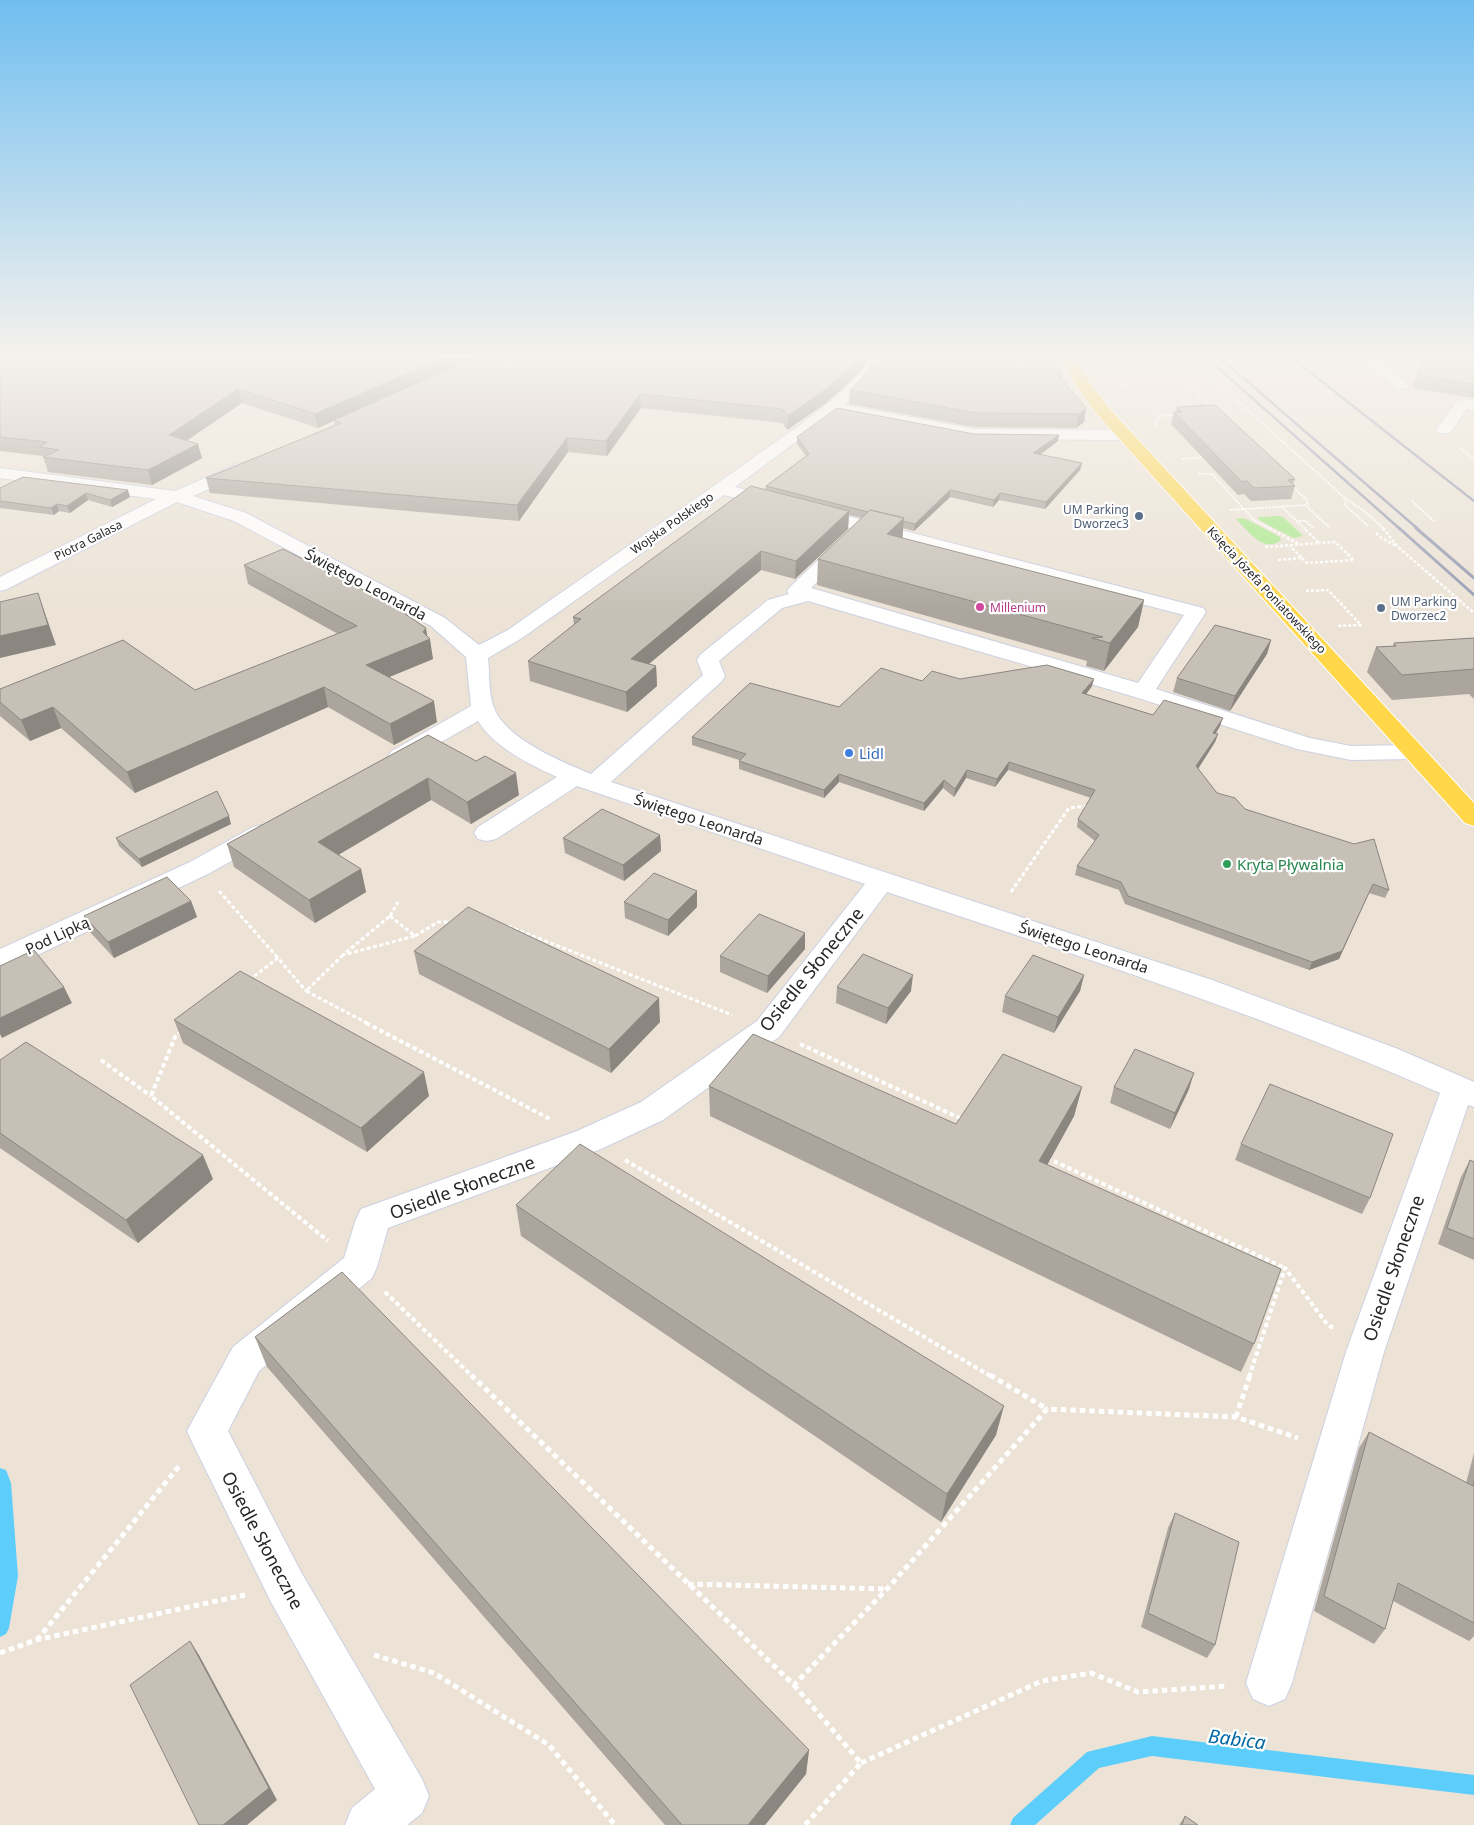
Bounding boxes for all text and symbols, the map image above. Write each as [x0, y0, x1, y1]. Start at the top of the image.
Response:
street label: Wojska Polskiego [627, 488, 717, 558]
place label: UM Parking Dworzec3 [1063, 501, 1129, 532]
marker: UM Parking Dworzec3 [1133, 510, 1145, 522]
street label: Piotra Galasa [51, 516, 125, 564]
street label: Księcia Józefa Poniatowskiego [1204, 523, 1330, 657]
street label: Świętego Leonarda [302, 543, 430, 625]
place label: UM Parking Dworzec2 [1391, 593, 1457, 624]
place label: Millenium [990, 599, 1046, 616]
marker: Millenium [974, 601, 986, 613]
marker: UM Parking Dworzec2 [1375, 602, 1387, 614]
place label: Lidl [859, 743, 884, 763]
marker: Lidl [843, 747, 855, 759]
street label: Świętego Leonarda [632, 789, 766, 849]
place label: Kryta Pływalnia [1237, 854, 1344, 874]
marker: Kryta Pływalnia [1221, 858, 1233, 870]
street label: Osiedle Słoneczne [754, 902, 868, 1036]
street label: Pod Lipką [22, 911, 92, 959]
street label: Świętego Leonarda [1017, 917, 1151, 977]
street label: Osiedle Słoneczne [386, 1150, 538, 1224]
street label: Osiedle Słoneczne [1357, 1192, 1429, 1344]
street label: Osiedle Słoneczne [216, 1467, 310, 1613]
water label: Babica [1207, 1723, 1267, 1755]

